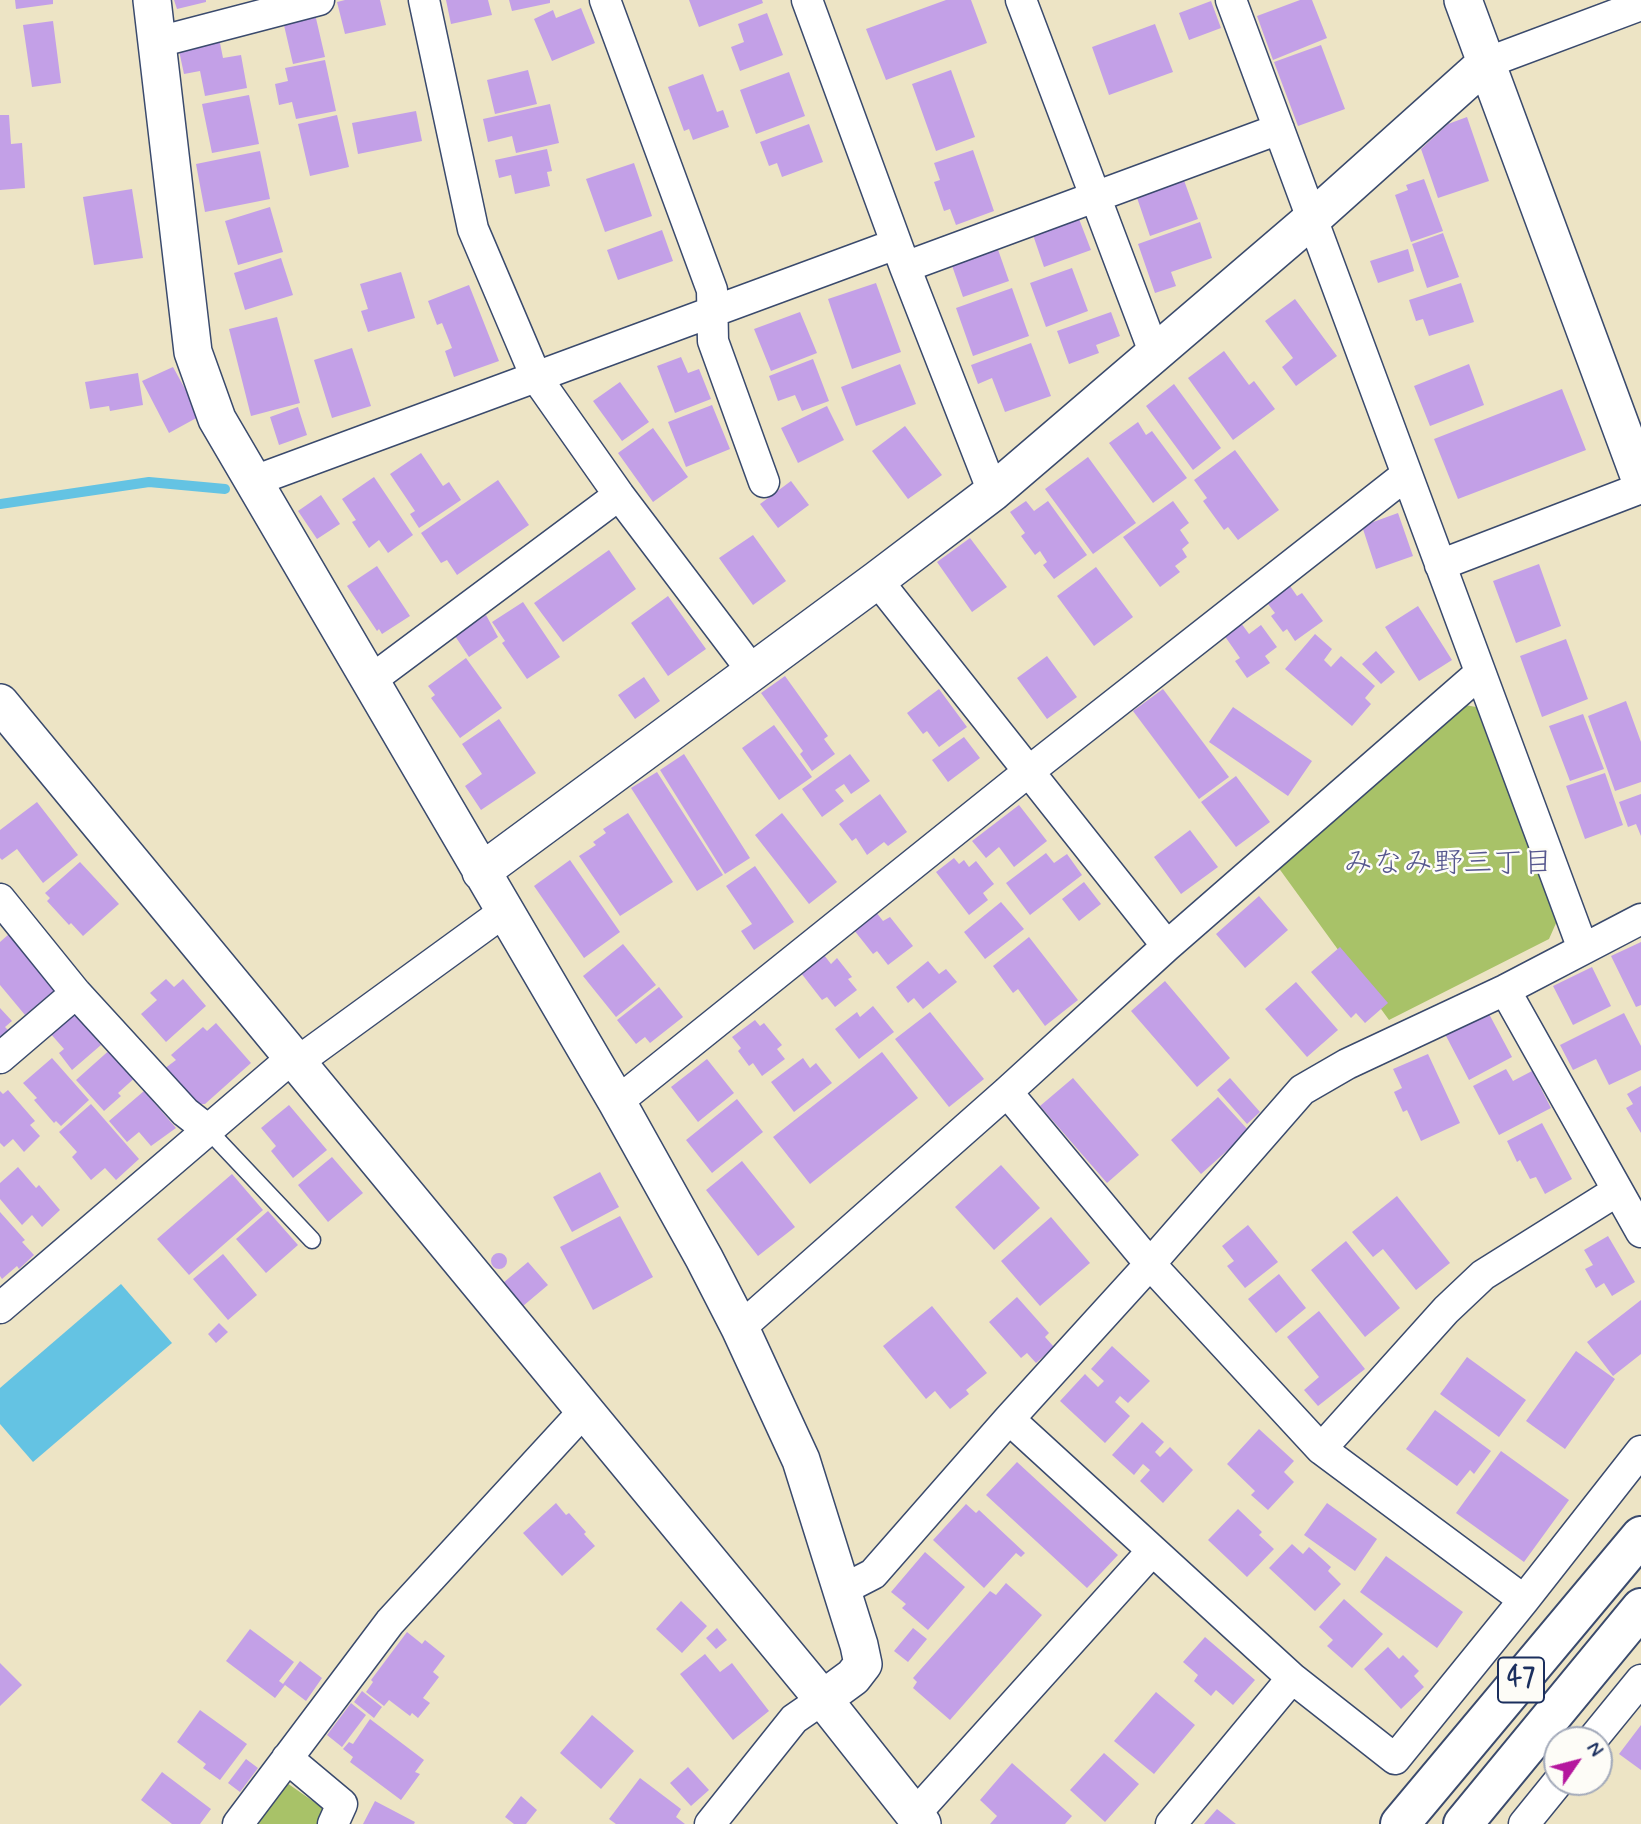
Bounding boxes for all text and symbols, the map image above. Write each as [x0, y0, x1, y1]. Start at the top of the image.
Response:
district label: みなみ野三丁目 [1343, 848, 1553, 884]
road number: 47 [1498, 1658, 1544, 1702]
north arrow [1543, 1726, 1613, 1796]
text: N [1580, 1737, 1608, 1762]

